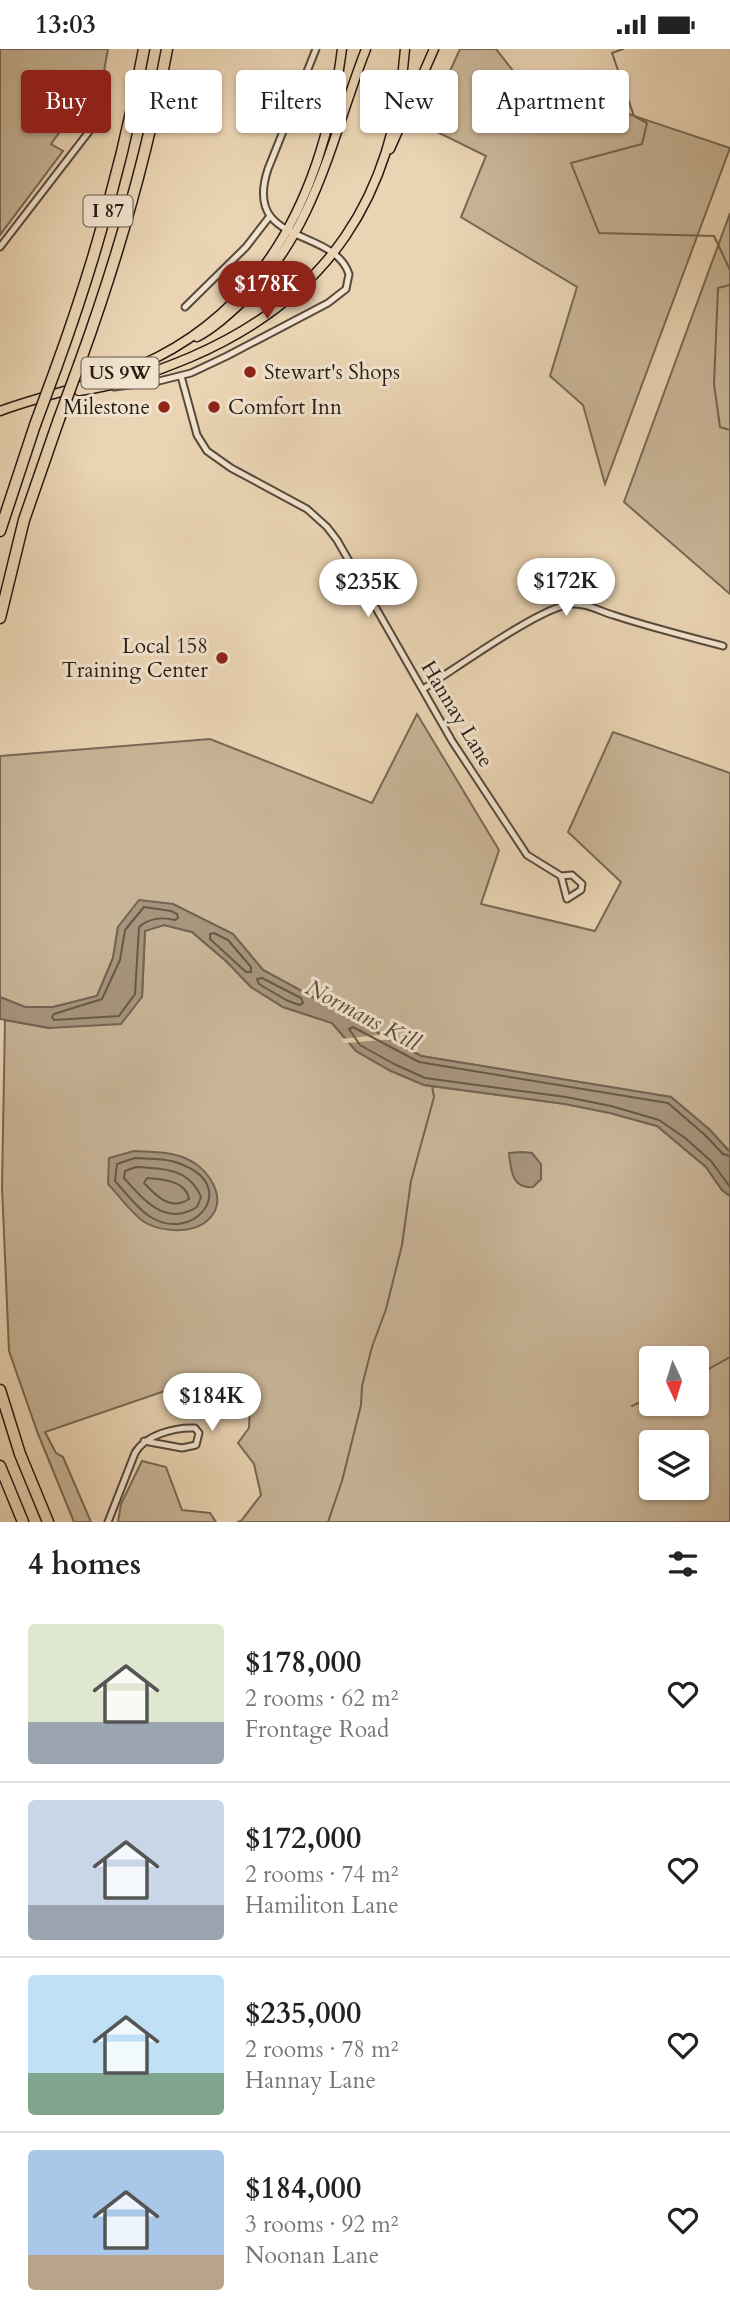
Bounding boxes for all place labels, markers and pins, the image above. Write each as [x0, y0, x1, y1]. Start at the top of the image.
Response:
pin: $178K [218, 261, 316, 321]
place label: Stewart's Shops [264, 358, 400, 387]
marker: Stewart's Shops [242, 364, 258, 380]
place label: Milestone [63, 393, 150, 422]
place label: Comfort Inn [228, 393, 342, 422]
marker: Milestone [156, 399, 172, 415]
marker: Comfort Inn [206, 399, 222, 415]
pin: $235K [319, 559, 417, 619]
pin: $172K [517, 559, 615, 618]
place label: Local 158 Training Center [61, 632, 208, 685]
marker: Local 158 Training Center [214, 650, 230, 666]
pin: $184K [163, 1373, 261, 1433]

